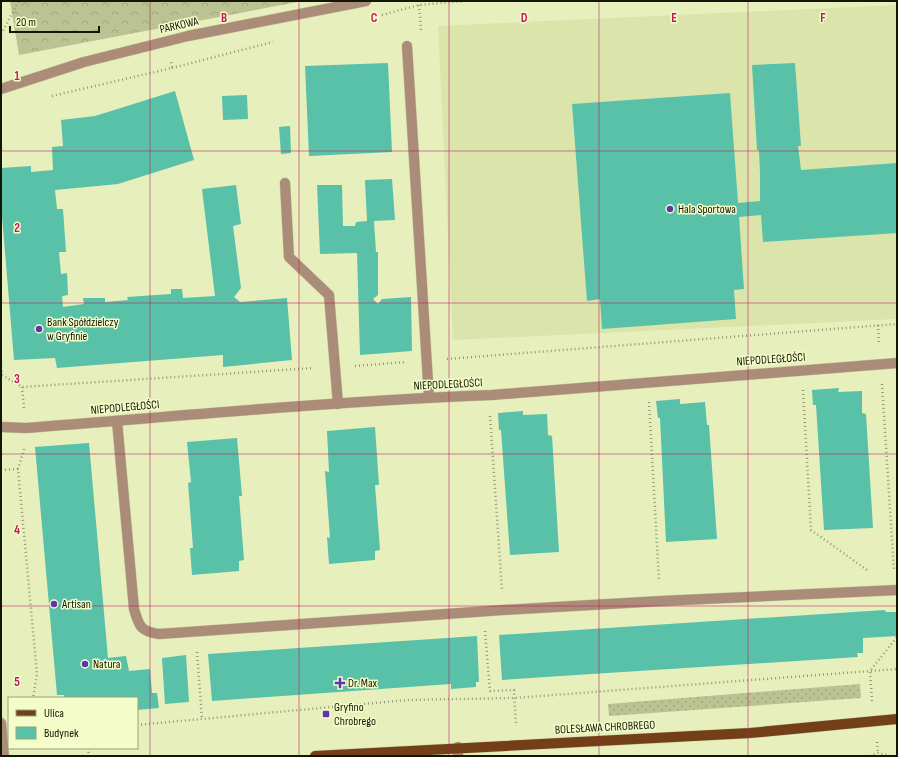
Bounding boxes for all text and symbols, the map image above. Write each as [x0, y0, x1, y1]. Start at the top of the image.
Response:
scale bar [10, 8, 99, 34]
text: B [221, 10, 227, 26]
text: C [371, 10, 378, 26]
text: D [521, 10, 528, 26]
text: E [671, 10, 677, 26]
text: F [820, 10, 826, 26]
street label: PARKOWA [158, 14, 201, 37]
text: 20 m [16, 15, 36, 30]
text: 1 [14, 68, 20, 84]
place label: Hala Sportowa [678, 202, 736, 217]
marker: Hala Sportowa [665, 204, 675, 214]
text: 2 [14, 220, 20, 236]
place label: Bank Spółdzielczy w Gryfinie [47, 315, 119, 344]
marker: Bank Spółdzielczy w Gryfinie [34, 324, 44, 334]
street label: NIEPODLEGŁOŚCI [736, 350, 806, 369]
text: 3 [14, 371, 20, 387]
street label: NIEPODLEGŁOŚCI [413, 375, 483, 394]
street label: NIEPODLEGŁOŚCI [90, 397, 160, 418]
text: 4 [14, 522, 20, 538]
place label: Artisan [61, 597, 91, 612]
marker: Artisan [49, 599, 59, 609]
place label: Natura [93, 657, 121, 672]
marker: Natura [80, 659, 90, 669]
text: 5 [14, 674, 20, 690]
place label: Dr. Max [348, 676, 378, 691]
marker: Dr. Max [335, 678, 345, 688]
legend [8, 697, 138, 749]
place label: Gryfino Chrobrego [334, 700, 376, 729]
text: Ulica [44, 706, 64, 721]
marker: Gryfino Chrobrego [321, 709, 331, 719]
street label: BOLESŁAWA CHROBREGO [554, 717, 656, 738]
text: Budynek [44, 726, 79, 741]

